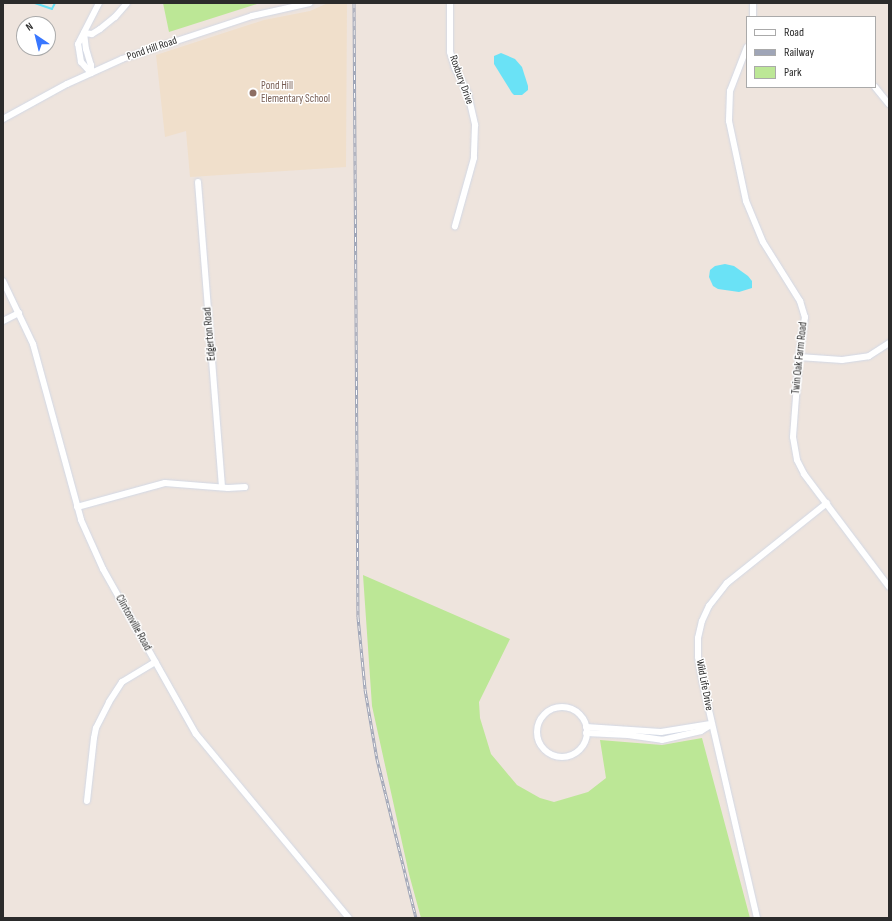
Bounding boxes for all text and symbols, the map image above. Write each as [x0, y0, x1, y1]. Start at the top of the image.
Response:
north arrow [16, 16, 56, 56]
legend [746, 16, 876, 88]
text: N [23, 20, 36, 34]
text: Road [784, 25, 804, 40]
street label: Pond Hill Road [125, 34, 179, 64]
text: Railway [784, 45, 814, 60]
street label: Roxbury Drive [446, 54, 476, 106]
text: Park [784, 65, 802, 80]
place label: Pond Hill Elementary School [261, 80, 330, 106]
marker: Pond Hill Elementary School [248, 88, 258, 98]
street label: Edgerton Road [201, 307, 219, 361]
street label: Twin Oak Farm Road [790, 321, 810, 395]
street label: Clintonville Road [112, 593, 154, 653]
street label: Wild Life Drive [693, 658, 715, 712]

